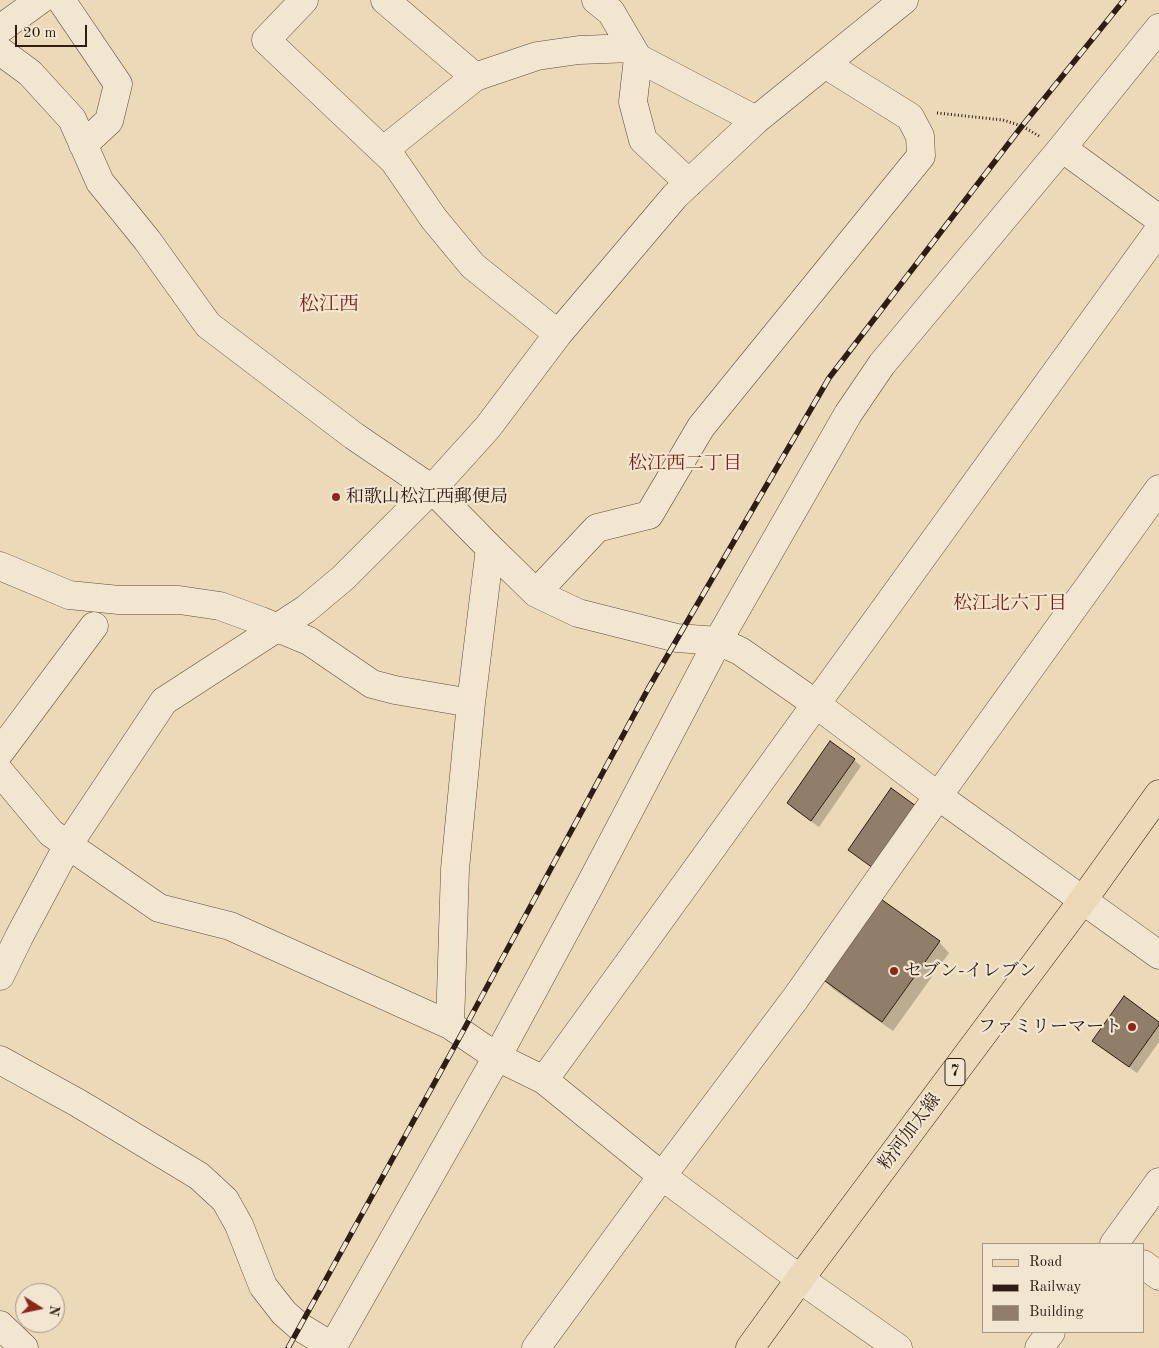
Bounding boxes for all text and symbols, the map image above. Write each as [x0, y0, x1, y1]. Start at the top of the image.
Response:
scale bar [18, 15, 90, 47]
text: 20 m [23, 26, 57, 41]
district label: 松江西 [299, 293, 359, 317]
district label: 松江西二丁目 [628, 453, 742, 475]
place label: 和歌山松江西郵便局 [346, 486, 508, 508]
marker: 和歌山松江西郵便局 [330, 491, 342, 503]
district label: 松江北六丁目 [953, 593, 1067, 615]
place label: セブン-イレブン [904, 960, 1037, 982]
marker: セブン-イレブン [888, 965, 900, 977]
place label: ファミリーマート [978, 1016, 1122, 1038]
marker: ファミリーマート [1126, 1021, 1138, 1033]
road number: 7 [945, 1058, 965, 1086]
street label: 粉河加太線 [874, 1090, 946, 1174]
legend [982, 1243, 1144, 1333]
text: Road [1029, 1255, 1062, 1270]
text: Railway [1029, 1280, 1082, 1295]
north arrow [15, 1283, 65, 1333]
text: N [46, 1304, 62, 1317]
text: Building [1029, 1305, 1084, 1320]

